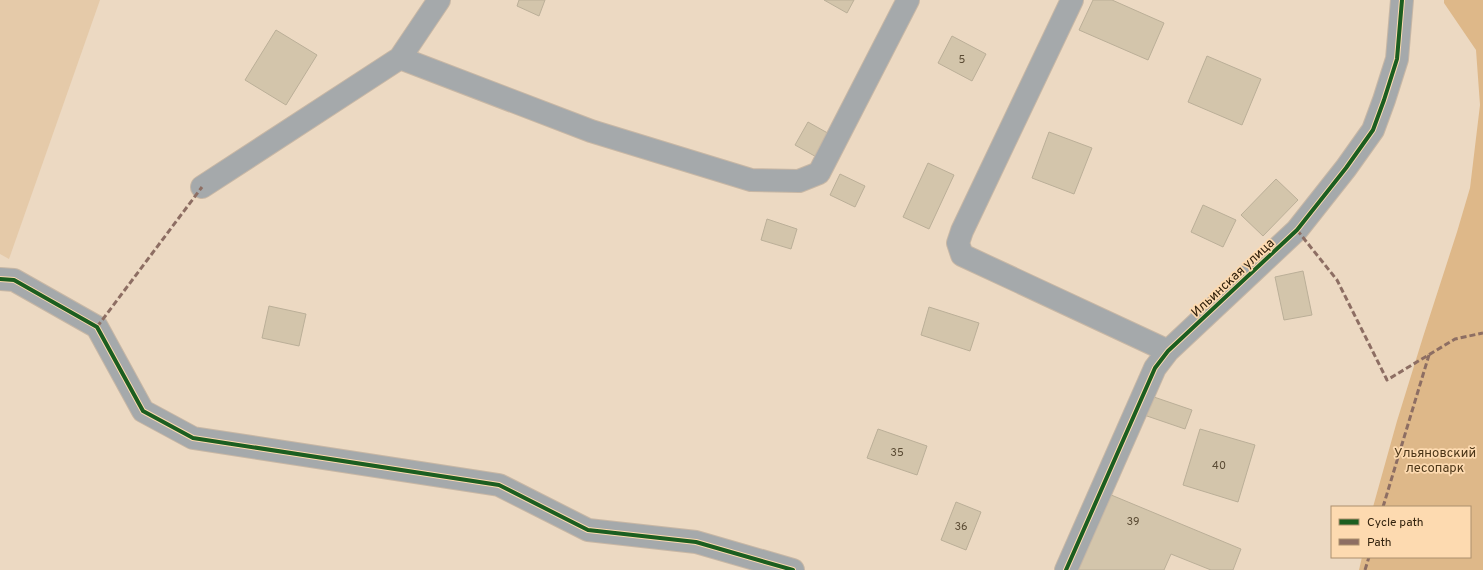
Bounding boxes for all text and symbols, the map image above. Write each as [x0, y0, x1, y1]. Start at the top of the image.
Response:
house number: 5 [959, 53, 966, 67]
street label: Ильинская улица [1188, 236, 1278, 321]
house number: 35 [890, 446, 904, 460]
park label: Ульяновский лесопарк [1394, 446, 1476, 477]
house number: 40 [1212, 459, 1226, 473]
legend [1331, 506, 1471, 558]
house number: 39 [1127, 515, 1139, 529]
text: Cycle path [1367, 515, 1424, 531]
house number: 36 [954, 520, 968, 534]
text: Path [1367, 535, 1392, 551]

